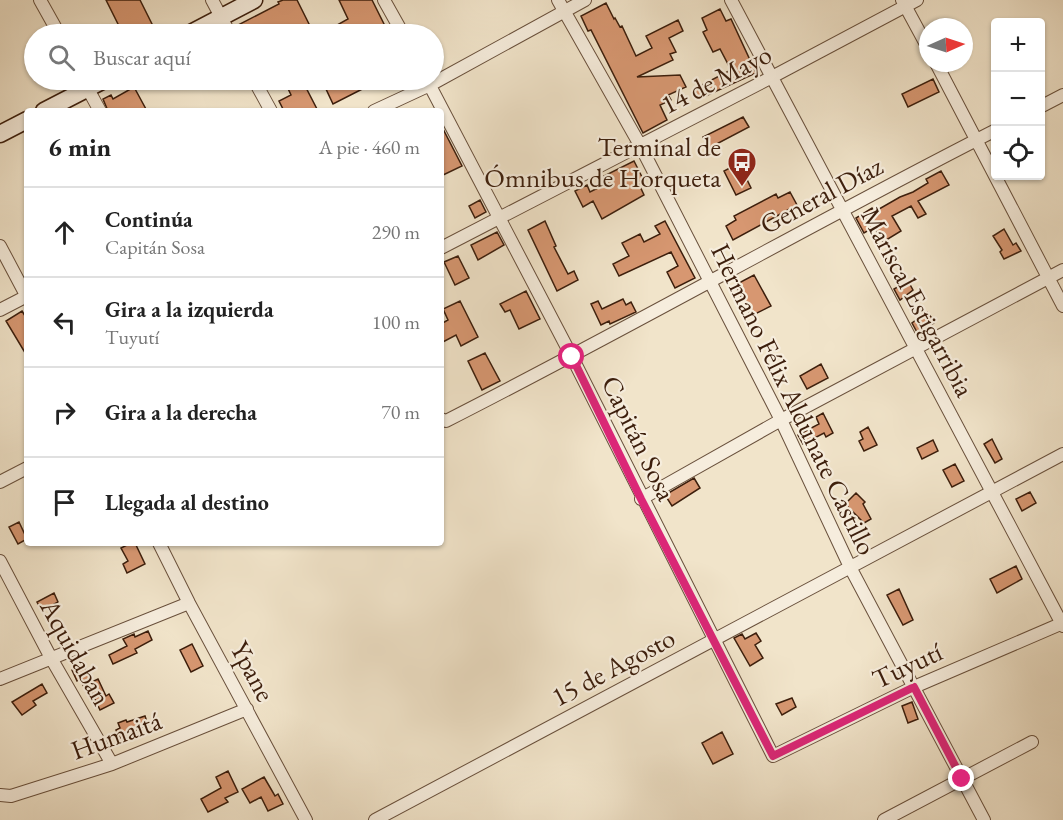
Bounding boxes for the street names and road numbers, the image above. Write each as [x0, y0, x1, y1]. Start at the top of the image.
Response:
street label: 14 de Mayo [655, 36, 777, 122]
street label: General Díaz [754, 148, 889, 242]
street label: Mariscal Estigarribia [853, 201, 983, 403]
street label: Hermano Félix Aldunate Castillo [703, 237, 885, 561]
street label: Capitán Sosa [594, 370, 684, 506]
street label: Aquidaban [32, 592, 120, 711]
street label: 15 de Agosto [545, 620, 681, 714]
street label: Tuyutí [866, 633, 948, 696]
street label: Ypane [223, 635, 283, 707]
street label: Humaitá [66, 702, 166, 767]

